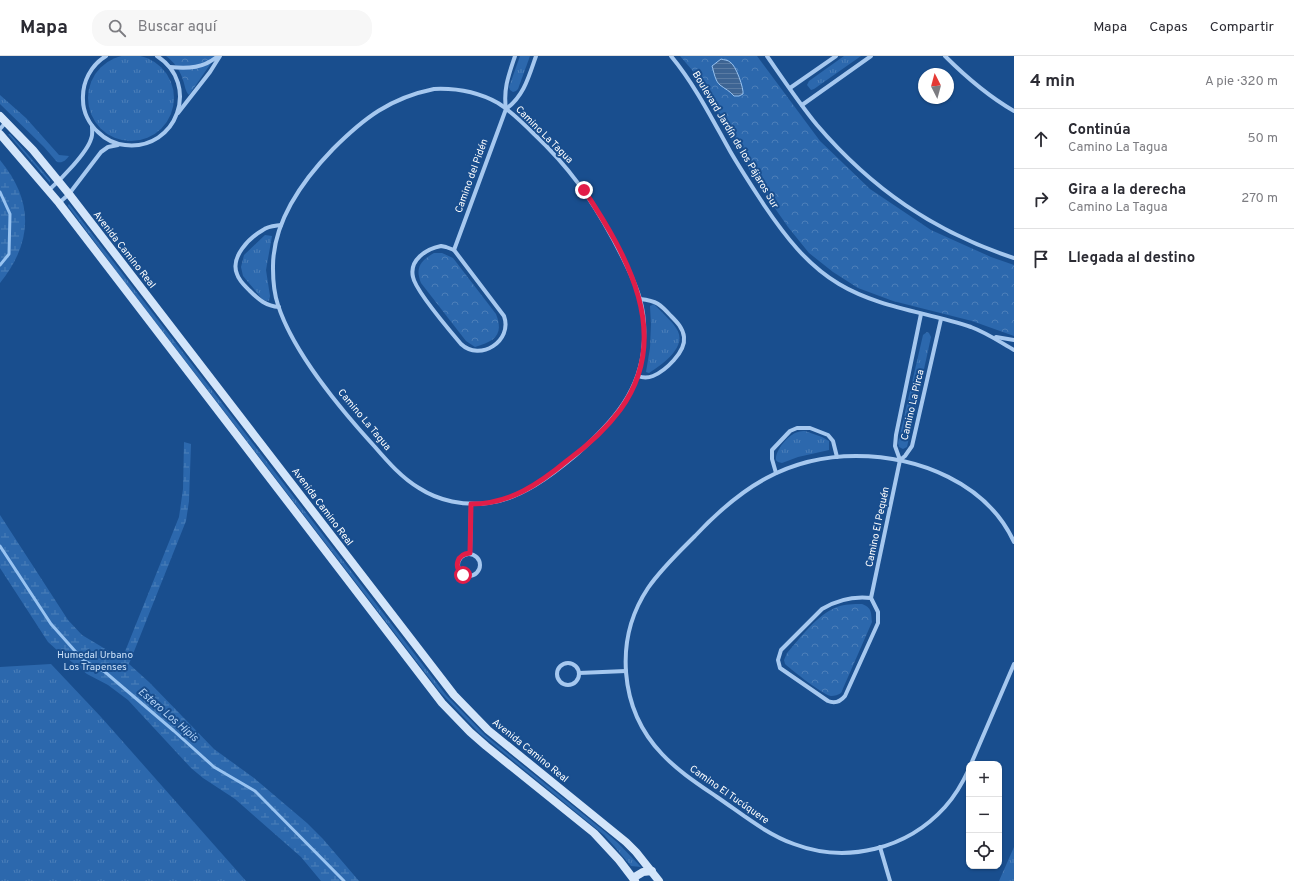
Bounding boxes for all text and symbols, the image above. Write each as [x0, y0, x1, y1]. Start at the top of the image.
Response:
search box [92, 10, 372, 46]
text: Mapa [20, 16, 68, 40]
icon: search [106, 17, 128, 39]
text: Buscar aquí [138, 18, 217, 37]
text: Mapa [1093, 19, 1127, 36]
text: Capas [1149, 19, 1188, 36]
text: Compartir [1210, 19, 1274, 36]
north arrow [918, 68, 954, 104]
street label: Boulevard Jardín de los Pájaros Sur [689, 69, 781, 211]
text: 4 min [1030, 71, 1075, 93]
text: A pie · 320 m [1205, 74, 1278, 90]
street label: Camino La Tagua [512, 103, 576, 167]
text: Continúa [1068, 121, 1130, 140]
icon: ahead [1030, 128, 1052, 150]
text: 50 m [1248, 131, 1278, 147]
street label: Camino del Pidén [453, 137, 491, 215]
text: Camino La Tagua [1068, 140, 1168, 156]
route end [575, 181, 593, 199]
text: Gira a la derecha [1068, 181, 1186, 200]
icon: right [1030, 188, 1052, 210]
text: 270 m [1241, 191, 1278, 207]
text: Camino La Tagua [1068, 200, 1168, 216]
street label: Avenida Camino Real [90, 209, 158, 291]
icon: arrive [1030, 248, 1052, 270]
text: Llegada al destino [1068, 249, 1195, 268]
street label: Camino La Pirca [899, 368, 927, 442]
street label: Camino La Tagua [334, 386, 394, 454]
street label: Avenida Camino Real [288, 465, 356, 549]
street label: Camino El Pequén [863, 486, 893, 568]
route start [454, 566, 472, 584]
park label: Humedal Urbano Los Trapenses [57, 649, 133, 674]
water label: Estero Los Hipis [135, 685, 202, 746]
street label: Avenida Camino Real [489, 716, 571, 786]
map controls [966, 761, 1002, 869]
button: + [966, 761, 1002, 797]
street label: Camino El Tucúquere [687, 763, 771, 827]
button: − [966, 797, 1002, 833]
button: locate [966, 833, 1002, 869]

